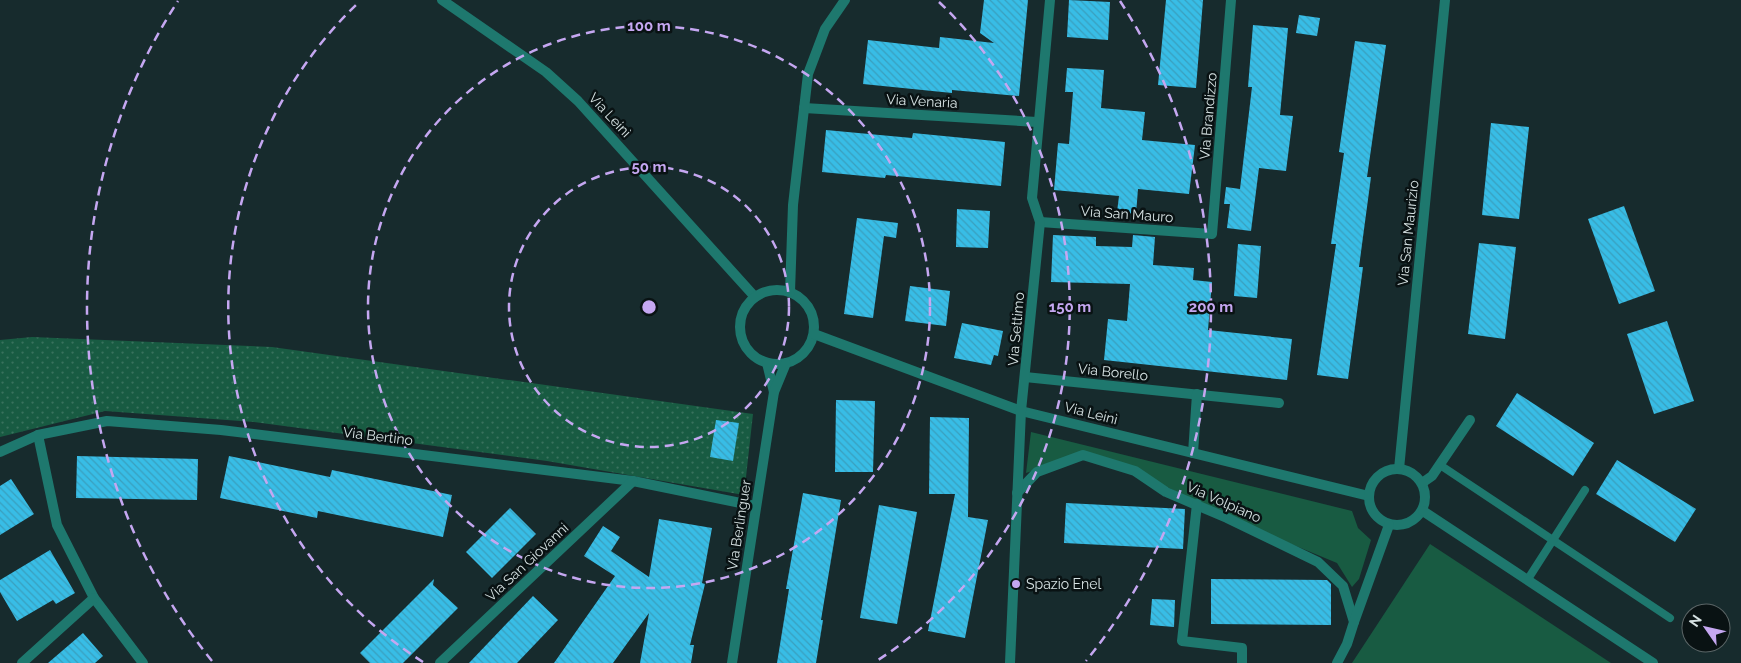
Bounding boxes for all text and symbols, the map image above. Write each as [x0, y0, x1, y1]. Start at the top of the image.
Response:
text: 100 m [627, 17, 671, 35]
street label: Via Brandizzo [1196, 72, 1220, 160]
street label: Via Leinì [586, 90, 634, 140]
street label: Via Venaria [886, 91, 958, 111]
text: 50 m [631, 158, 667, 176]
street label: Via San Maurizio [1395, 179, 1421, 287]
street label: Via San Mauro [1080, 203, 1174, 225]
street label: Via Settimo [1005, 291, 1027, 367]
centre of rings [640, 298, 658, 316]
text: 150 m [1049, 298, 1091, 316]
text: 200 m [1189, 298, 1233, 316]
street label: Via Borello [1077, 360, 1149, 384]
street label: Via Leinì [1063, 399, 1119, 427]
street label: Via Bertino [342, 424, 414, 448]
street label: Via Volpiano [1184, 478, 1264, 526]
street label: Via Berlinguer [724, 479, 754, 571]
street label: Via San Giovanni [482, 520, 572, 604]
place label: Spazio Enel [1026, 576, 1101, 592]
marker: Spazio Enel [1010, 578, 1022, 590]
north arrow [1681, 603, 1731, 653]
text: N [1686, 612, 1705, 630]

